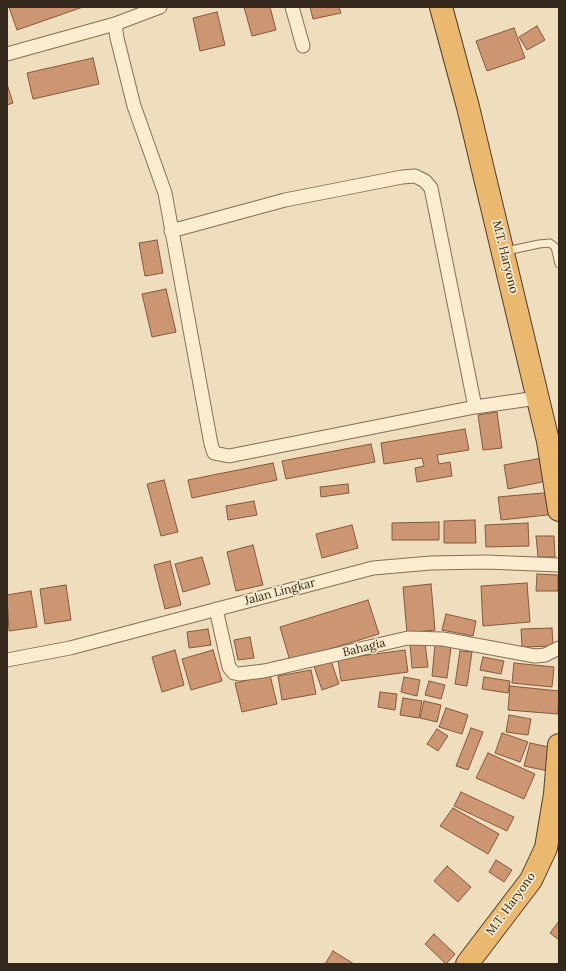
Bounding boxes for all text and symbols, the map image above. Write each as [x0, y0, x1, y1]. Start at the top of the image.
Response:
street label: M.T. Haryono [489, 219, 521, 295]
street label: Jalan Lingkar [243, 576, 317, 608]
street label: Bahagia [341, 636, 387, 660]
street label: M.T. Haryono [483, 870, 539, 938]

